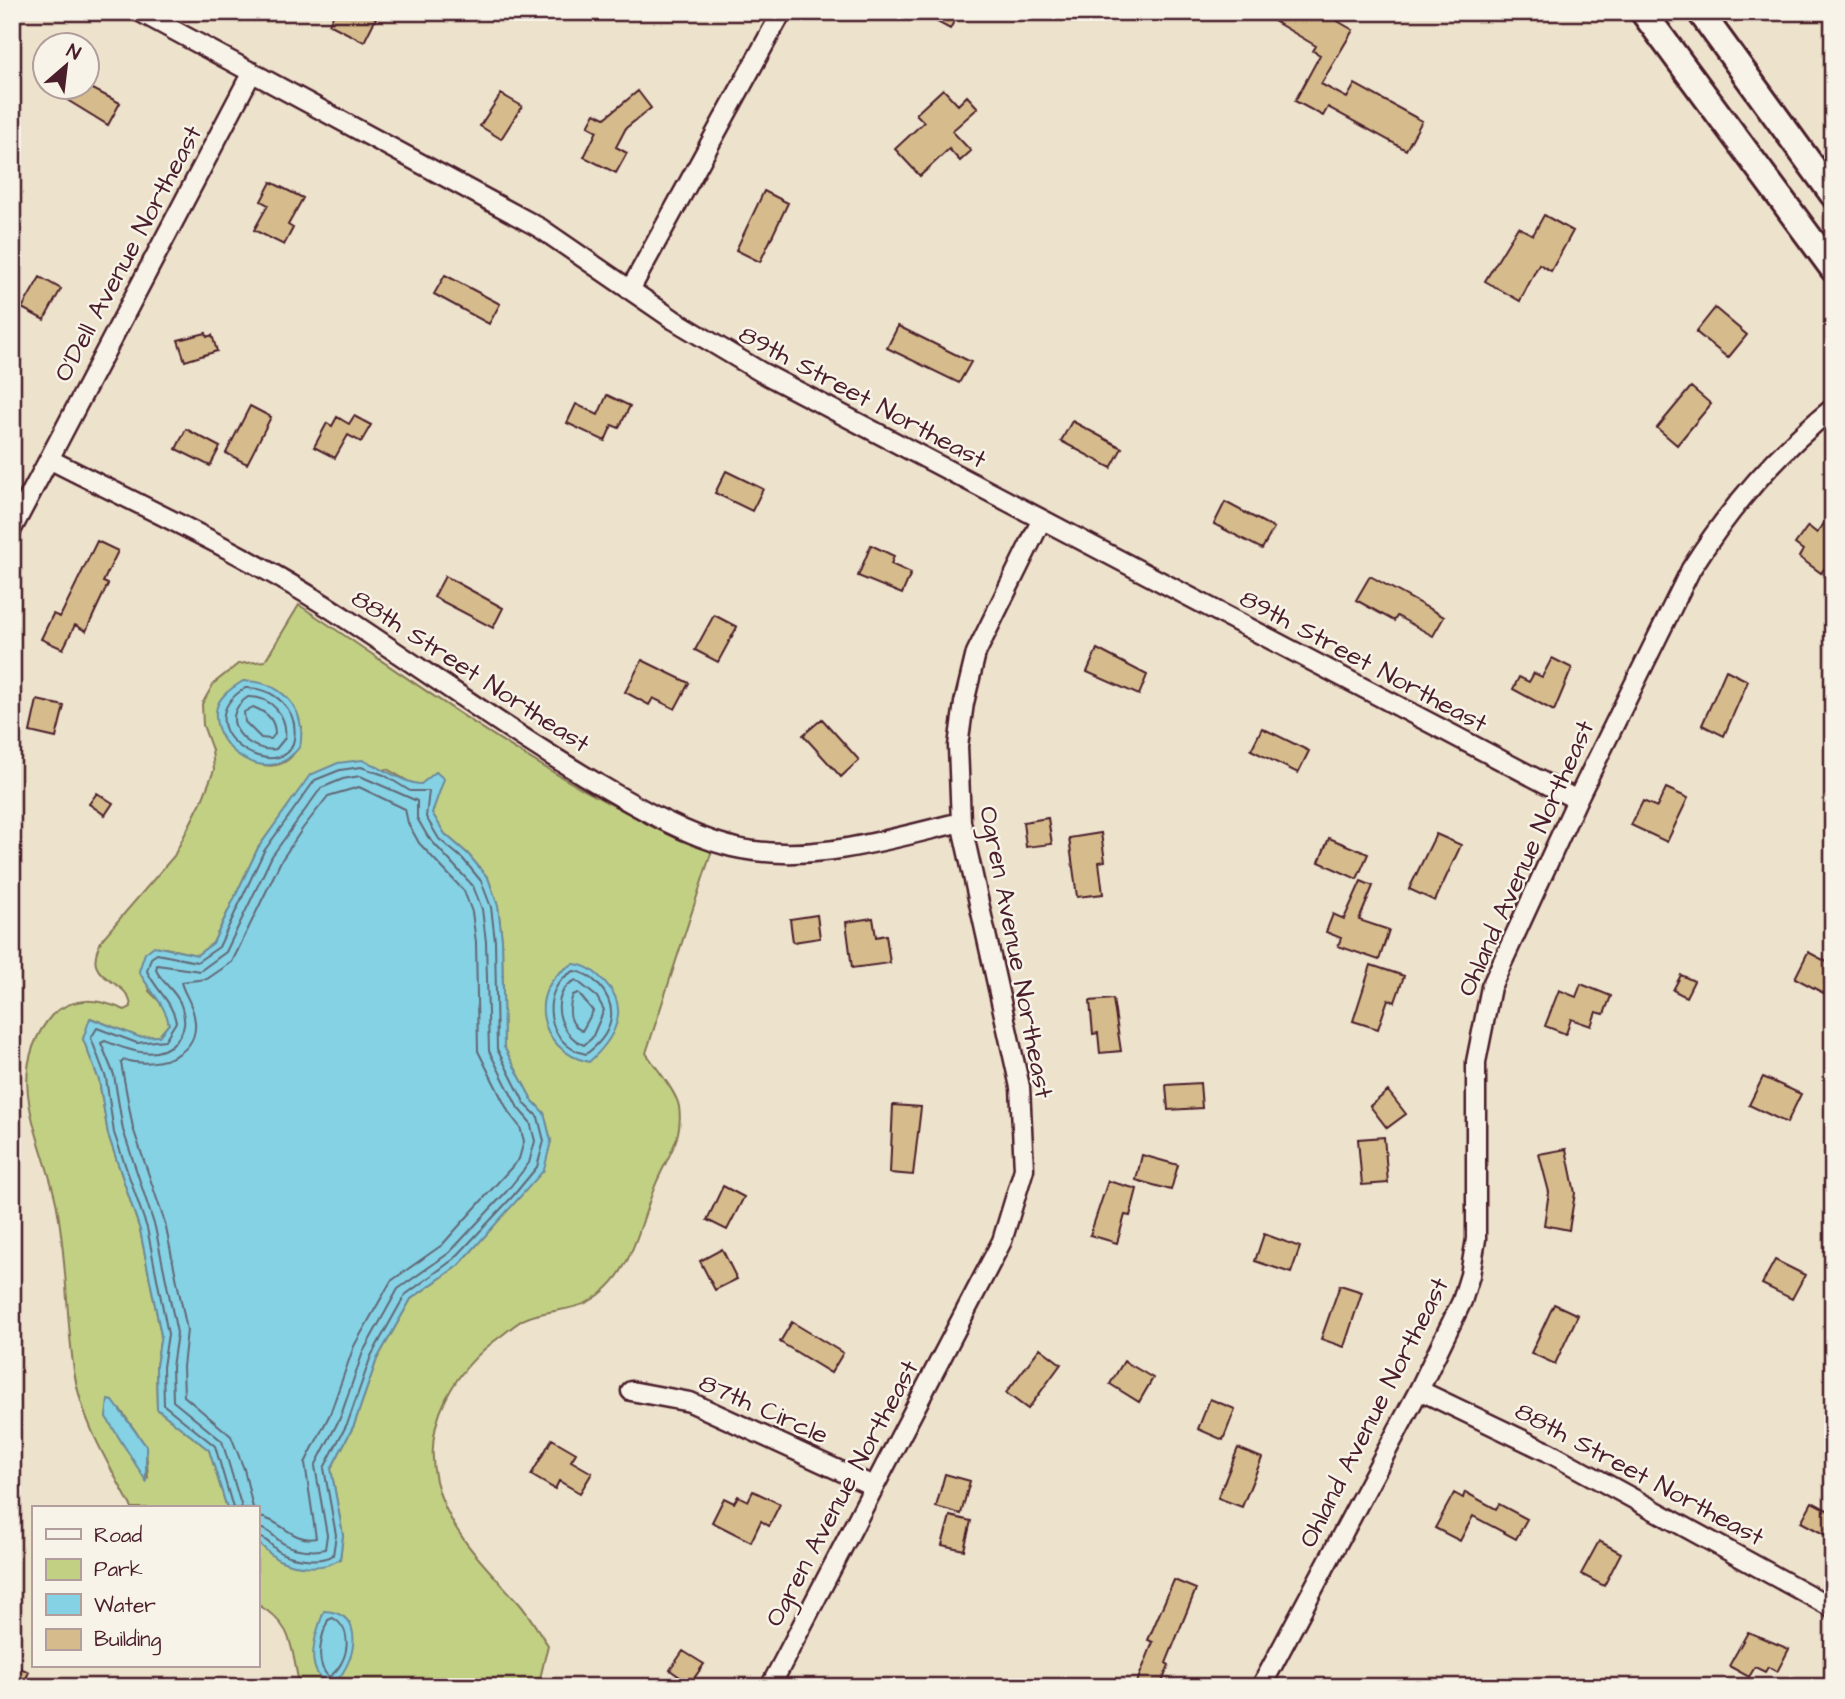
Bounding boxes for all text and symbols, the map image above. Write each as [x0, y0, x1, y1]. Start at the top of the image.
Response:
north arrow [32, 32, 102, 102]
text: N [62, 38, 85, 67]
street label: O'Dell Avenue Northeast [45, 119, 211, 388]
street label: 89th Street Northeast [732, 316, 993, 478]
street label: 88th Street Northeast [344, 580, 597, 762]
street label: 89th Street Northeast [1233, 580, 1494, 742]
street label: Ohland Avenue Northeast [1449, 714, 1603, 1002]
street label: Ogren Avenue Northeast [968, 803, 1062, 1102]
street label: Ohland Avenue Northeast [1290, 1271, 1458, 1554]
street label: Ogren Avenue Northeast [756, 1353, 929, 1634]
street label: 87th Circle [693, 1364, 834, 1453]
street label: 88th Street Northeast [1509, 1393, 1771, 1555]
legend [32, 1506, 259, 1668]
text: Road [94, 1521, 142, 1550]
text: Park [94, 1555, 143, 1584]
text: Water [94, 1591, 156, 1620]
text: Building [94, 1625, 162, 1656]

